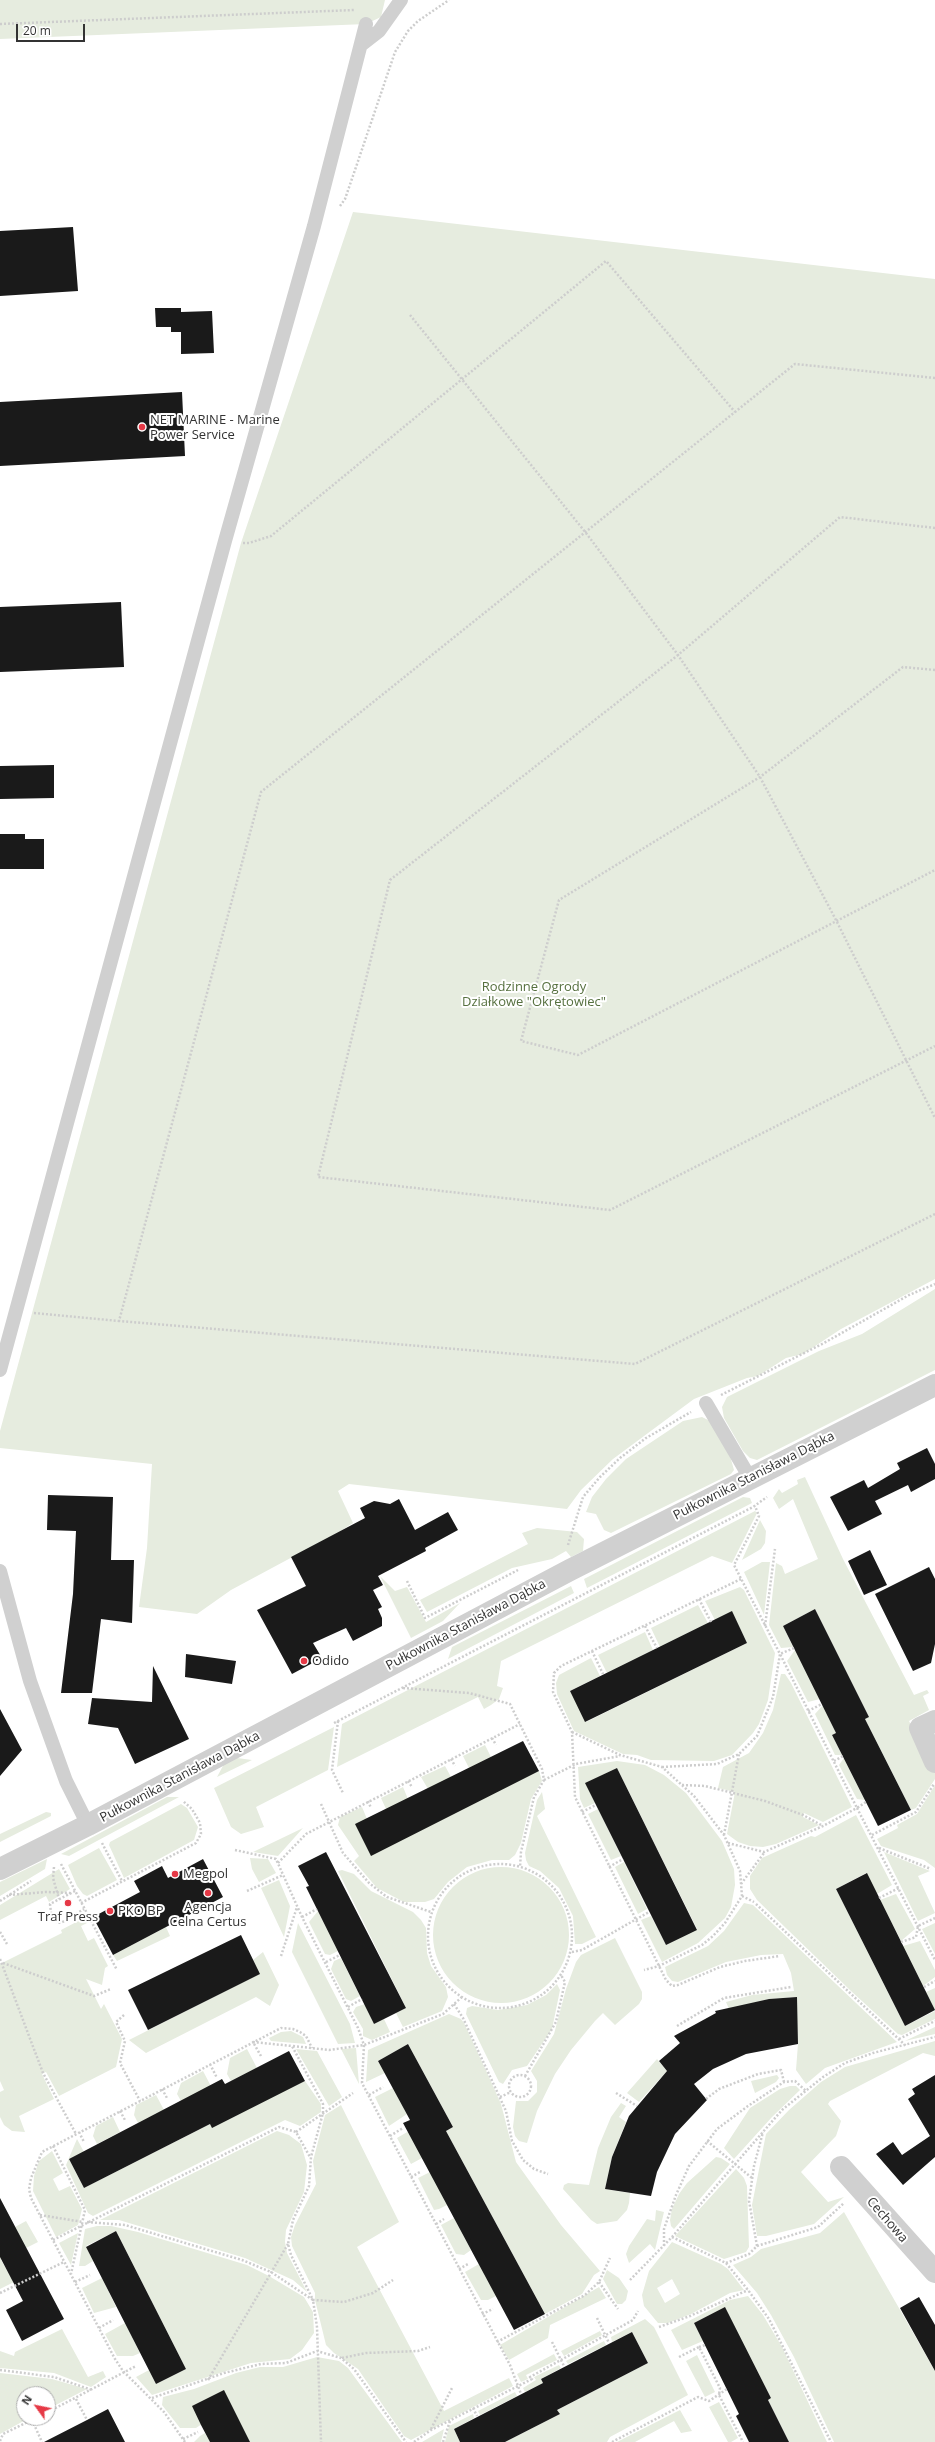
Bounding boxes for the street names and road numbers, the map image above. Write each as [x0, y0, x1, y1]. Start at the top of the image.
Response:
street label: Pułkownika Stanisława Dąbka [671, 1428, 837, 1524]
street label: Pułkownika Stanisława Dąbka [383, 1576, 549, 1674]
street label: Pułkownika Stanisława Dąbka [97, 1728, 263, 1826]
street label: Cechowa [863, 2194, 911, 2246]

